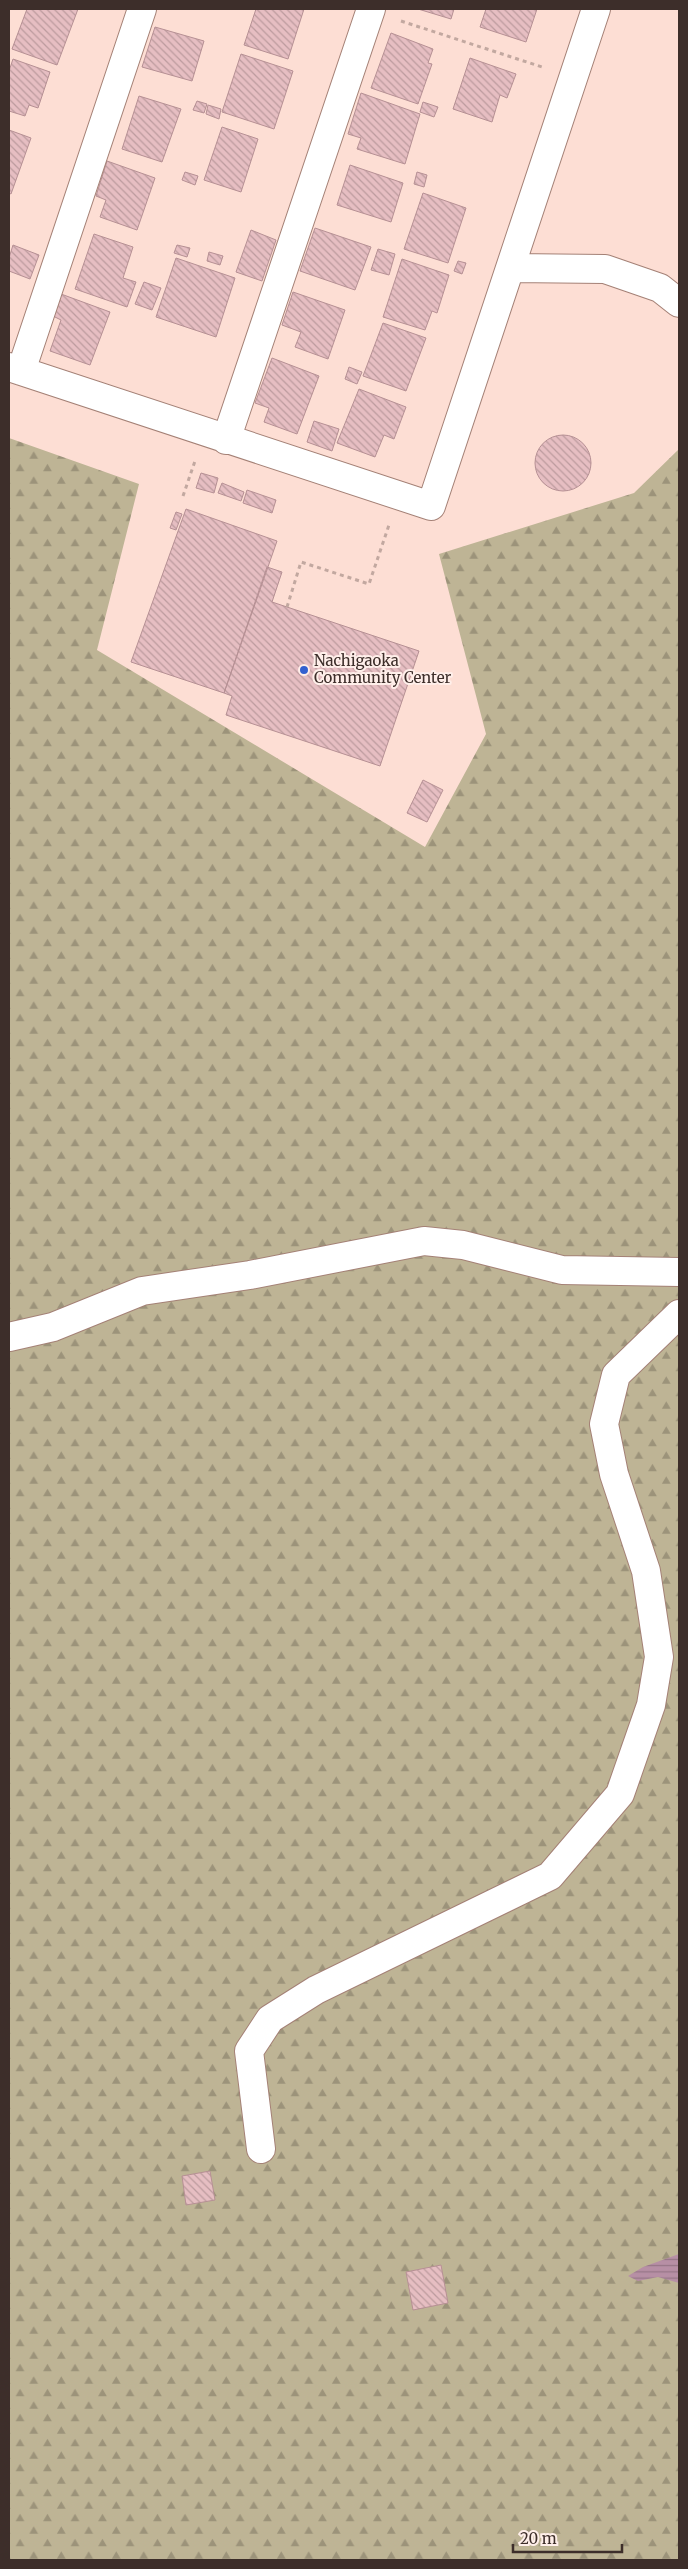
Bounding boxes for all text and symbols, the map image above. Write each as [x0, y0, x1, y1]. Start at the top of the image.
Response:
place label: Nachigaoka Community Center [314, 651, 451, 687]
marker: Nachigaoka Community Center [298, 664, 310, 676]
scale bar [513, 2522, 622, 2554]
text: 20 m [520, 2529, 557, 2548]

